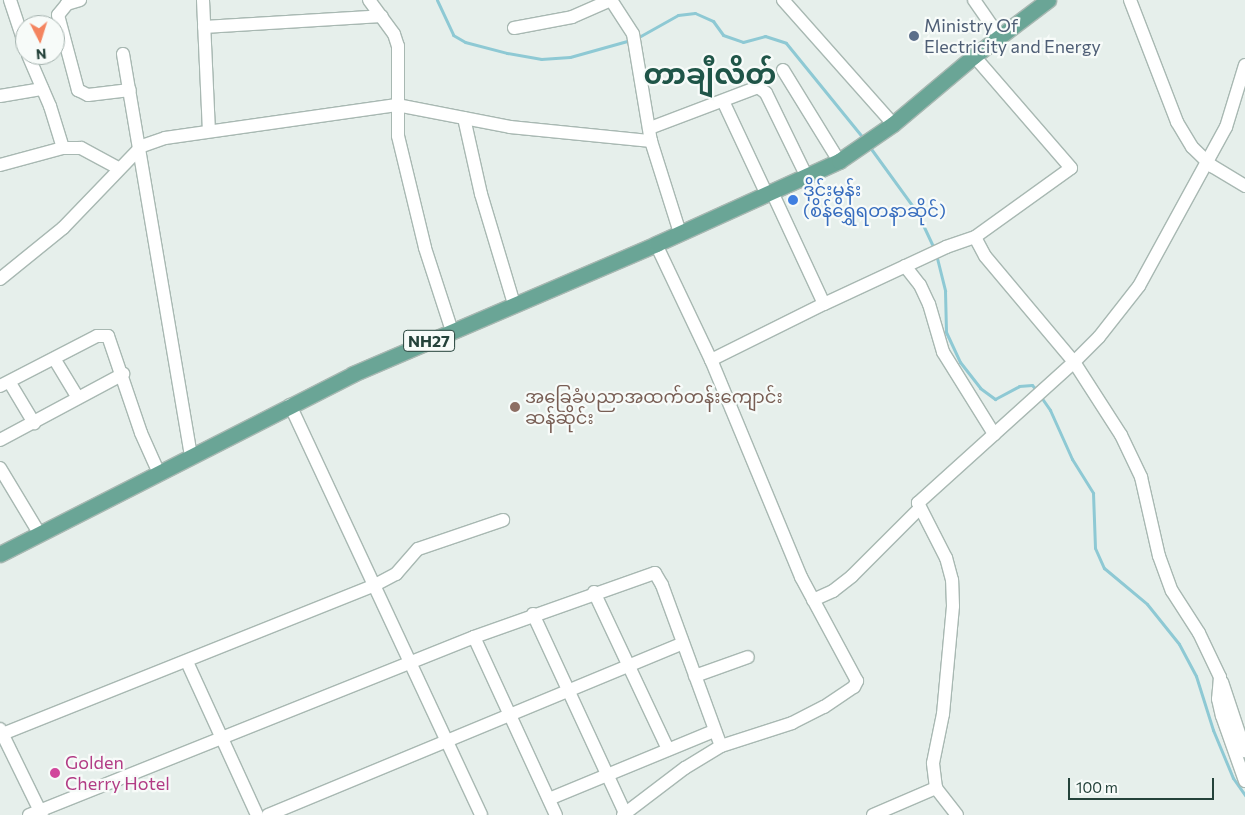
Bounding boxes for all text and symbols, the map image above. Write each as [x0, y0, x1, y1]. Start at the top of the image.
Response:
north arrow [15, 15, 65, 65]
place label: Ministry Of Electricity and Energy [924, 15, 1101, 58]
marker: Ministry Of Electricity and Energy [908, 30, 920, 42]
text: N [35, 46, 47, 63]
district label: တာချီလိတ် [644, 56, 776, 90]
place label: ဒိုင်းမွန်း (စိန်ရွှေရတနာဆိုင်) [803, 179, 946, 222]
marker: ဒိုင်းမွန်း (စိန်ရွှေရတနာဆိုင်) [787, 194, 799, 206]
road number: NH27 [403, 328, 455, 354]
place label: အခြေခံပညာအထက်တန်းကျောင်း ဆန်ဆိုင်း [525, 386, 783, 428]
marker: အခြေခံပညာအထက်တန်းကျောင်း ဆန်ဆိုင်း [509, 401, 521, 413]
place label: Golden Cherry Hotel [65, 752, 170, 794]
marker: Golden Cherry Hotel [49, 767, 61, 779]
scale bar [1070, 768, 1216, 800]
text: 100 m [1076, 778, 1118, 796]

